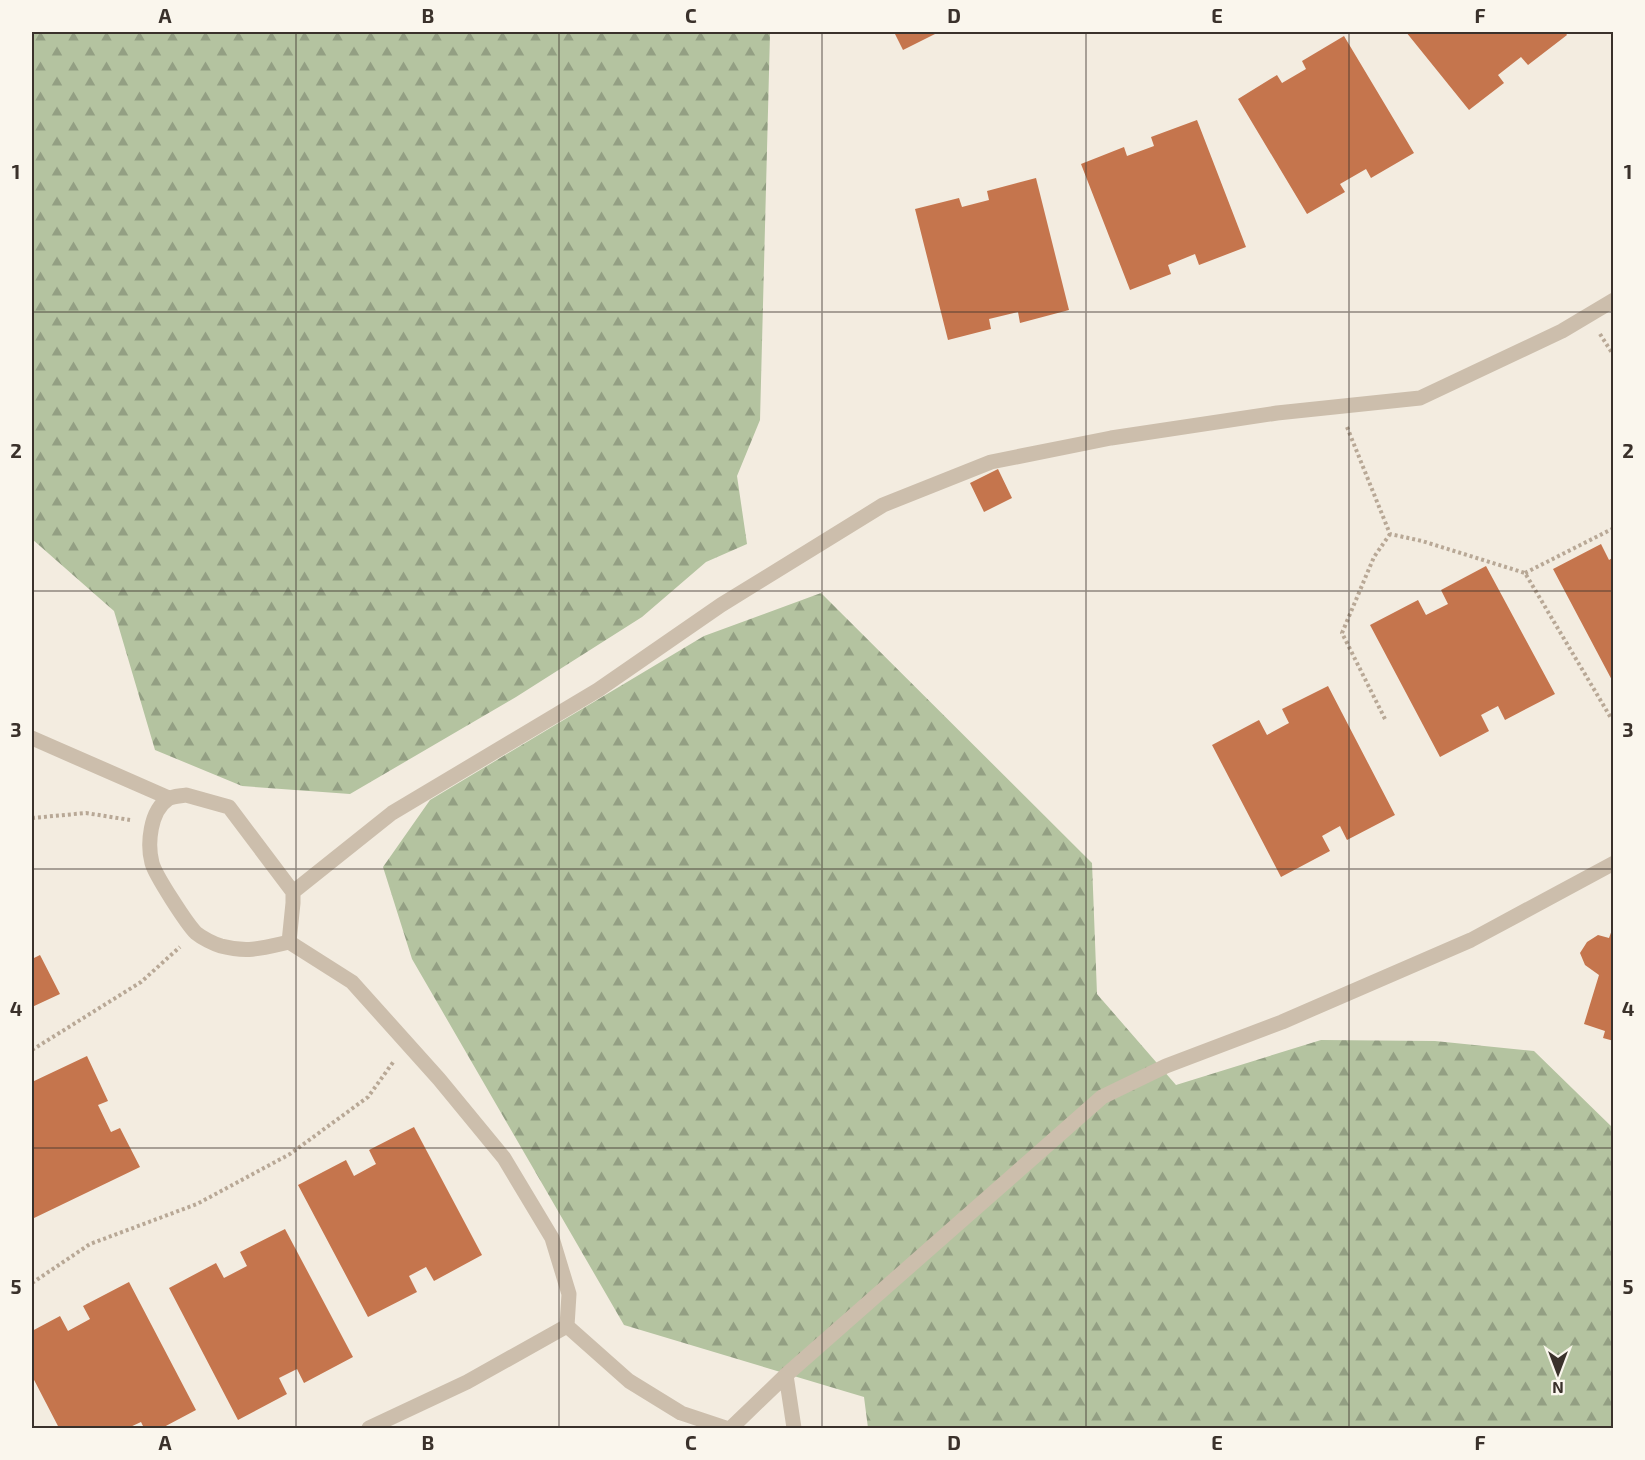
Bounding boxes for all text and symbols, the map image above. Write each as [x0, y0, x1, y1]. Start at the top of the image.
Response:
text: A [158, 3, 172, 27]
text: B [422, 3, 434, 27]
text: C [685, 3, 697, 27]
text: D [947, 3, 961, 27]
text: E [1211, 3, 1223, 27]
text: F [1474, 3, 1486, 27]
text: 1 [12, 159, 20, 183]
text: 1 [1624, 159, 1632, 183]
text: 2 [10, 438, 22, 462]
text: 2 [1622, 438, 1634, 462]
text: 3 [10, 717, 22, 741]
text: 3 [1622, 717, 1634, 741]
text: 4 [10, 996, 23, 1020]
text: 4 [1622, 996, 1635, 1020]
text: 5 [10, 1274, 22, 1298]
text: 5 [1622, 1274, 1634, 1298]
north arrow [1528, 1343, 1588, 1403]
text: N [1552, 1379, 1564, 1398]
text: A [158, 1430, 172, 1454]
text: B [422, 1430, 434, 1454]
text: C [685, 1430, 697, 1454]
text: D [947, 1430, 961, 1454]
text: E [1211, 1430, 1223, 1454]
text: F [1474, 1430, 1486, 1454]

